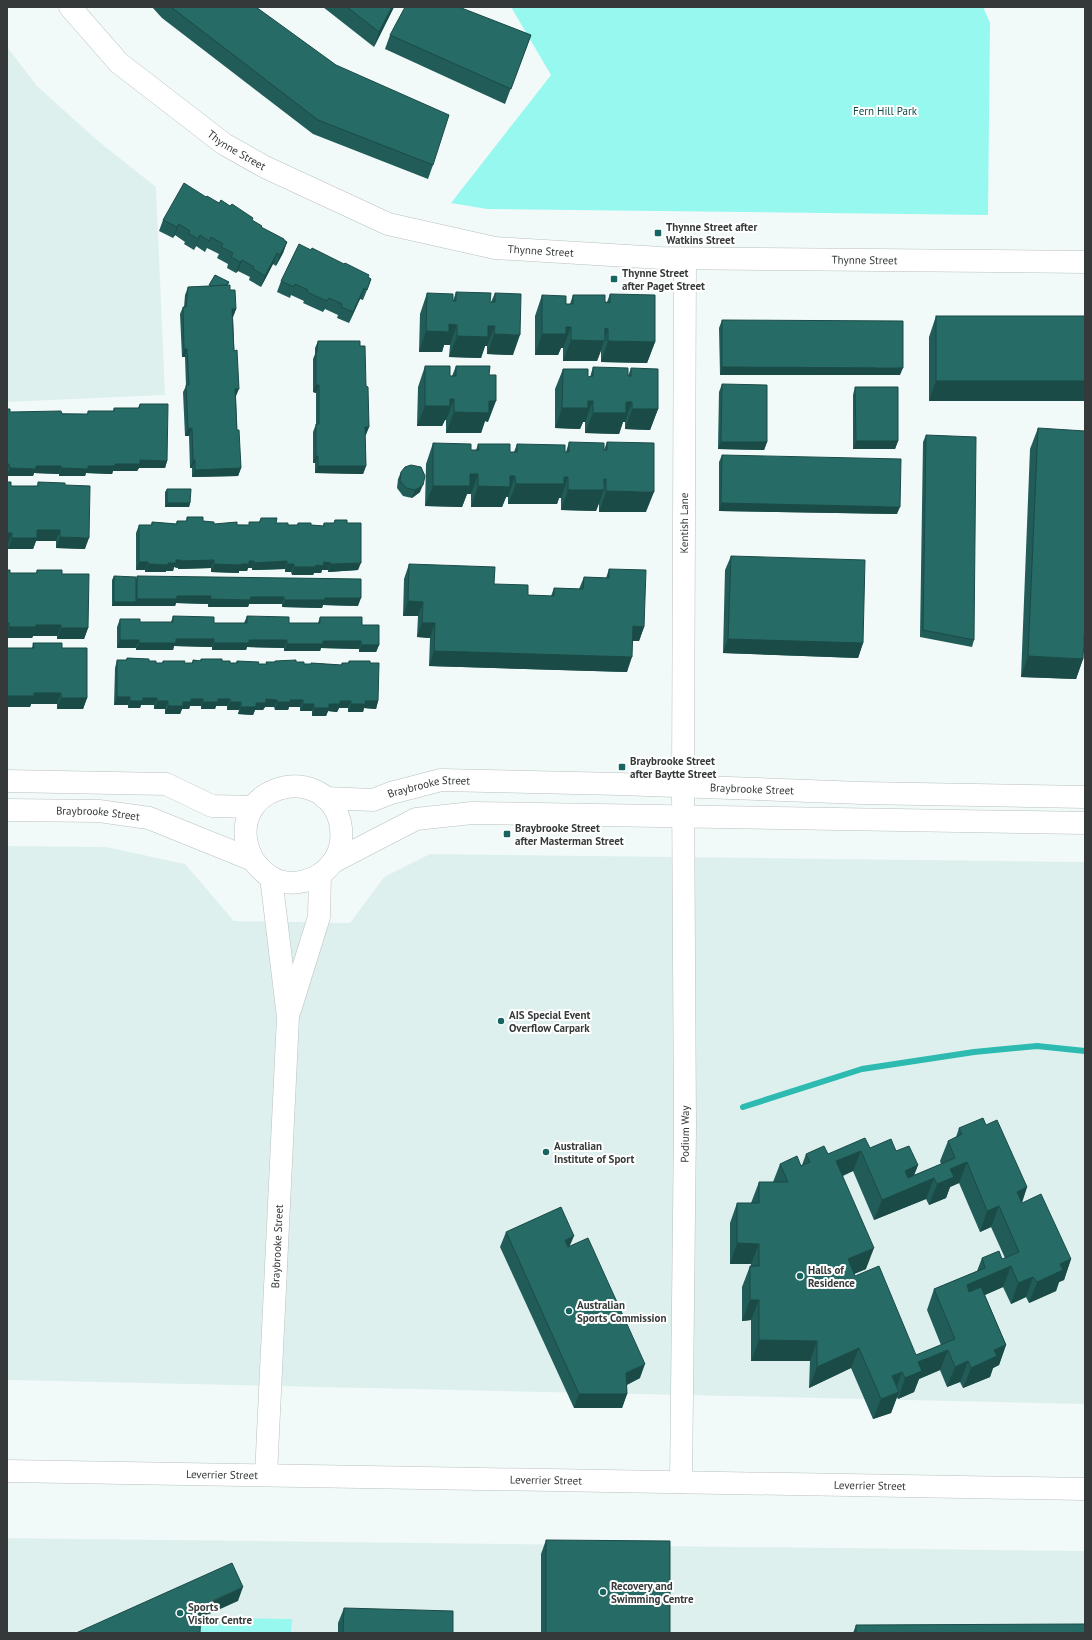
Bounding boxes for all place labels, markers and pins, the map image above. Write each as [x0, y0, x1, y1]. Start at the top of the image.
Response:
place label: Thynne Street after Watkins Street [666, 220, 757, 247]
marker: Thynne Street after Watkins Street [653, 228, 663, 238]
place label: Thynne Street after Paget Street [622, 266, 705, 293]
marker: Thynne Street after Paget Street [609, 274, 619, 284]
place label: Braybrooke Street after Baytte Street [630, 754, 717, 781]
marker: Braybrooke Street after Baytte Street [617, 762, 627, 772]
place label: Braybrooke Street after Masterman Street [515, 821, 624, 848]
marker: Braybrooke Street after Masterman Street [502, 829, 512, 839]
place label: AIS Special Event Overflow Carpark [509, 1008, 590, 1035]
marker: AIS Special Event Overflow Carpark [496, 1016, 506, 1026]
place label: Australian Institute of Sport [554, 1139, 634, 1166]
marker: Australian Institute of Sport [541, 1147, 551, 1157]
place label: Halls of Residence [808, 1263, 855, 1290]
marker: Halls of Residence [795, 1271, 805, 1281]
place label: Australian Sports Commission [577, 1298, 666, 1325]
marker: Australian Sports Commission [564, 1306, 574, 1316]
place label: Recovery and Swimming Centre [611, 1579, 694, 1606]
marker: Recovery and Swimming Centre [598, 1587, 608, 1597]
place label: Sports Visitor Centre [187, 1600, 252, 1627]
marker: Sports Visitor Centre [175, 1608, 185, 1618]

